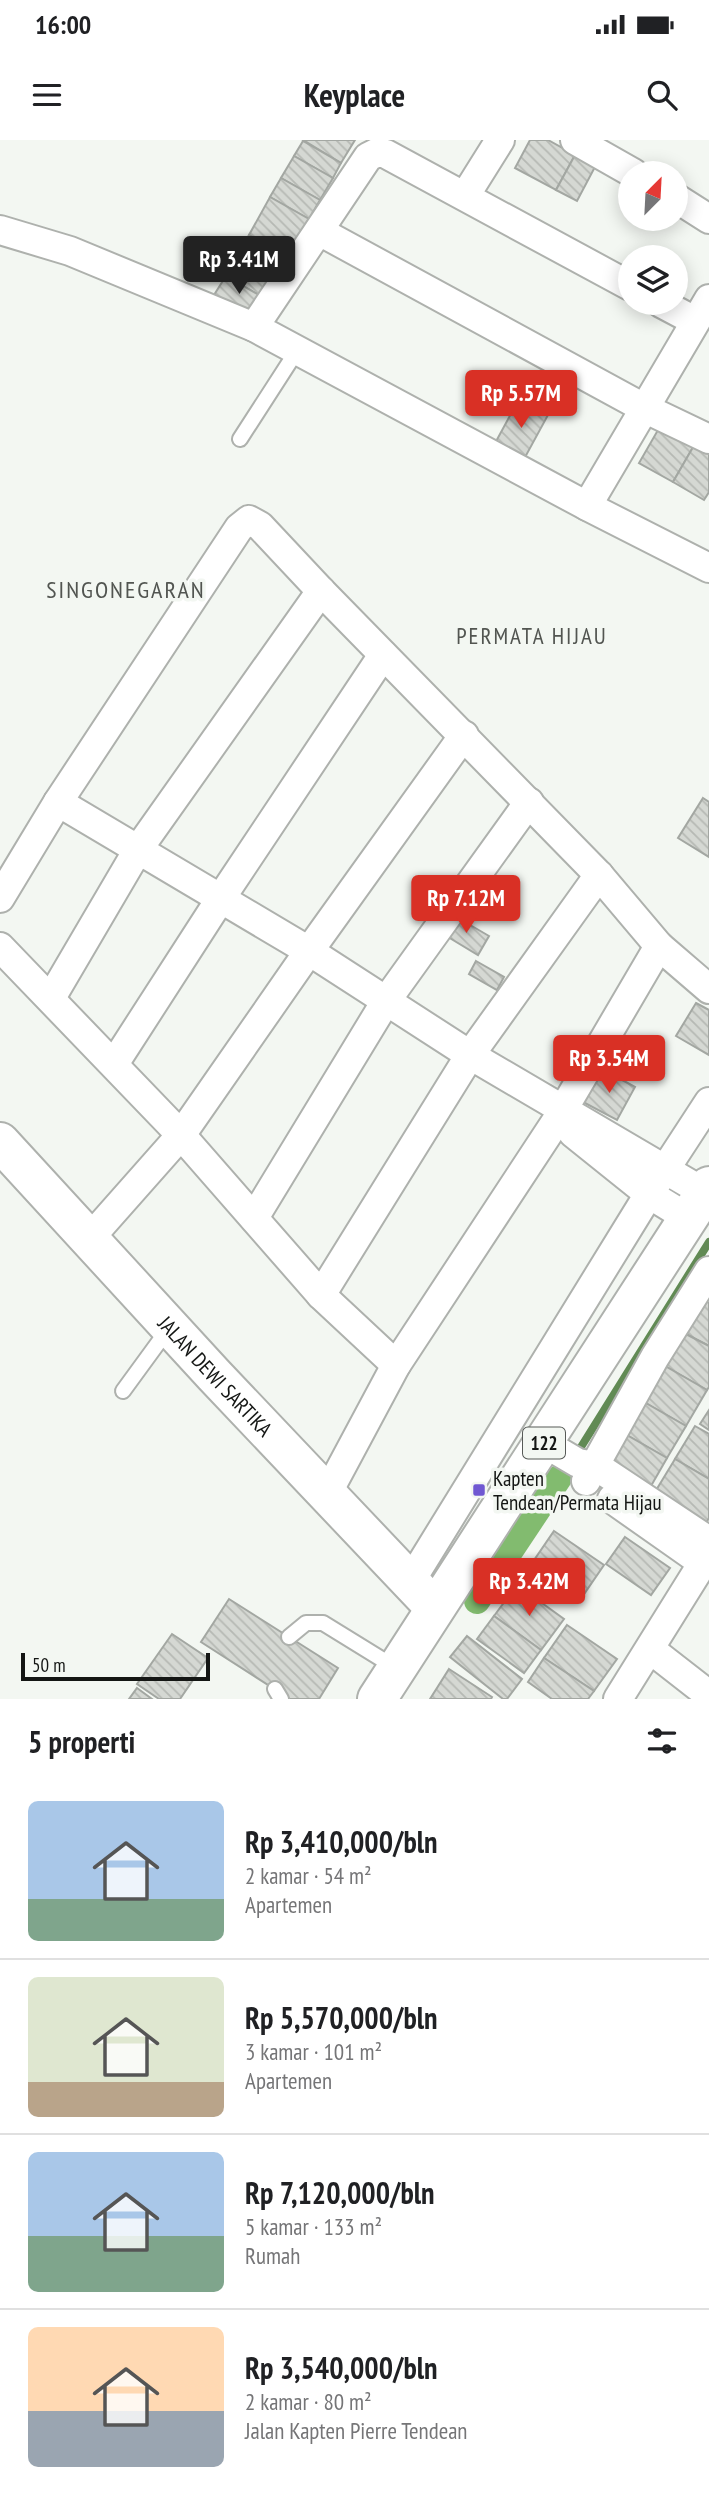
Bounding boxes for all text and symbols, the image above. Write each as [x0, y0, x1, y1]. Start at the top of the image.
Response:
text: 16:00 [35, 8, 91, 41]
text: Keyplace [304, 74, 405, 116]
icon: menu [28, 76, 66, 114]
icon: search [643, 76, 681, 114]
north arrow [618, 161, 688, 231]
map controls [618, 161, 688, 315]
pin: Rp 3.41M [167, 236, 311, 296]
text: Rp 3.41M [199, 244, 279, 273]
button: layers [618, 245, 688, 315]
pin: Rp 5.57M [449, 370, 593, 430]
text: Rp 5.57M [481, 378, 561, 407]
district label: SINGONEGARAN [46, 574, 206, 605]
district label: PERMATA HIJAU [456, 621, 608, 650]
pin: Rp 7.12M [394, 876, 538, 935]
text: Rp 7.12M [427, 883, 505, 912]
pin: Rp 3.54M [537, 1035, 681, 1095]
text: Rp 3.54M [569, 1043, 649, 1072]
street label: JALAN DEWI SARTIKA [152, 1309, 278, 1442]
road number: 122 [523, 1428, 565, 1458]
place label: Kapten Tendean/Permata Hijau [493, 1465, 662, 1516]
marker: Kapten Tendean/Permata Hijau [471, 1482, 487, 1498]
pin: Rp 3.42M [457, 1558, 601, 1618]
text: Rp 3.42M [489, 1566, 569, 1595]
scale bar [21, 1650, 210, 1682]
text: 50 m [32, 1653, 66, 1677]
text: 5 properti [28, 1722, 135, 1761]
icon: filters [643, 1722, 681, 1760]
text: Rp 3,410,000/bln [245, 1822, 438, 1861]
icon: home [84, 1829, 168, 1913]
text: 2 kamar · 54 m² [245, 1861, 372, 1890]
text: Apartemen [245, 1890, 332, 1919]
text: Rp 5,570,000/bln [245, 1998, 438, 2037]
icon: home [84, 2005, 168, 2089]
text: 3 kamar · 101 m² [245, 2037, 382, 2066]
text: Apartemen [245, 2066, 332, 2095]
text: Rp 7,120,000/bln [245, 2173, 435, 2212]
icon: home [84, 2180, 168, 2264]
text: 5 kamar · 133 m² [245, 2212, 382, 2241]
text: Rumah [245, 2241, 300, 2270]
text: Rp 3,540,000/bln [245, 2348, 438, 2387]
icon: home [84, 2355, 168, 2439]
text: 2 kamar · 80 m² [245, 2387, 372, 2416]
text: Jalan Kapten Pierre Tendean [245, 2416, 467, 2445]

